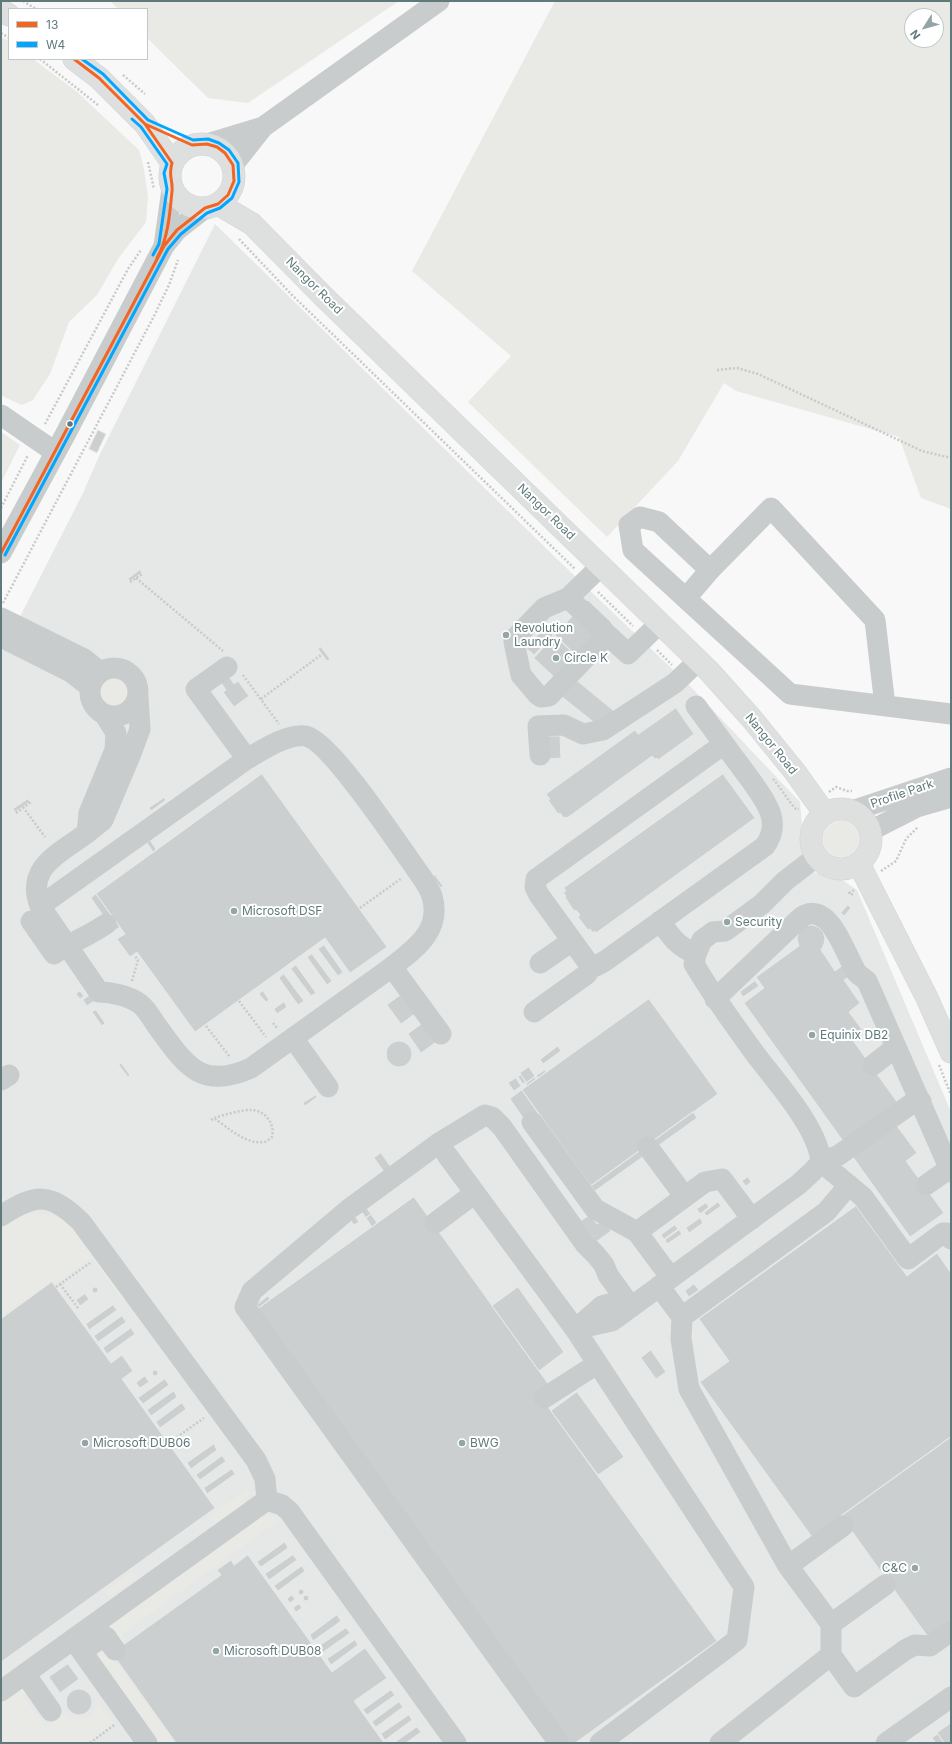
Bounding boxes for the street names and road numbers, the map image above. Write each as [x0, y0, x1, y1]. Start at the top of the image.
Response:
street label: Nangor Road [283, 255, 345, 317]
street label: Nangor Road [514, 481, 578, 543]
street label: Nangor Road [742, 711, 800, 777]
street label: Profile Park [869, 777, 935, 811]

